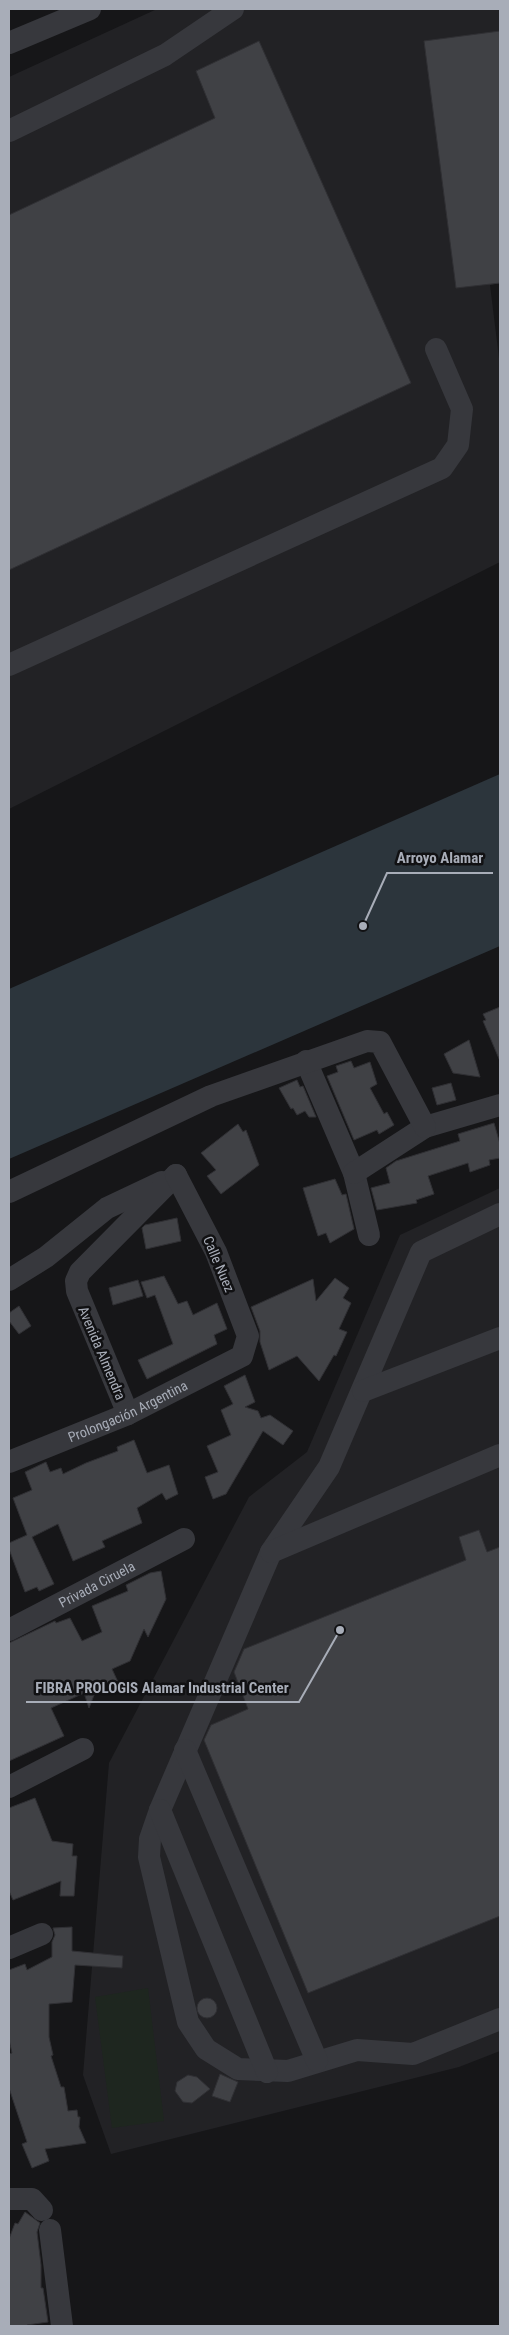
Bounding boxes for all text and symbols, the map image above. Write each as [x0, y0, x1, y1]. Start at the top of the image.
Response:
callout: Arroyo Alamar [387, 843, 493, 873]
text: Arroyo Alamar [397, 849, 483, 867]
street label: Calle Nuez [200, 1234, 238, 1294]
street label: Avenida Almendra [75, 1304, 129, 1402]
street label: Prolongación Argentina [66, 1377, 190, 1445]
street label: Privada Ciruela [56, 1558, 138, 1611]
callout: FIBRA PROLOGIS Alamar Industrial Center [26, 1672, 299, 1702]
text: FIBRA PROLOGIS Alamar Industrial Center [35, 1679, 289, 1697]

